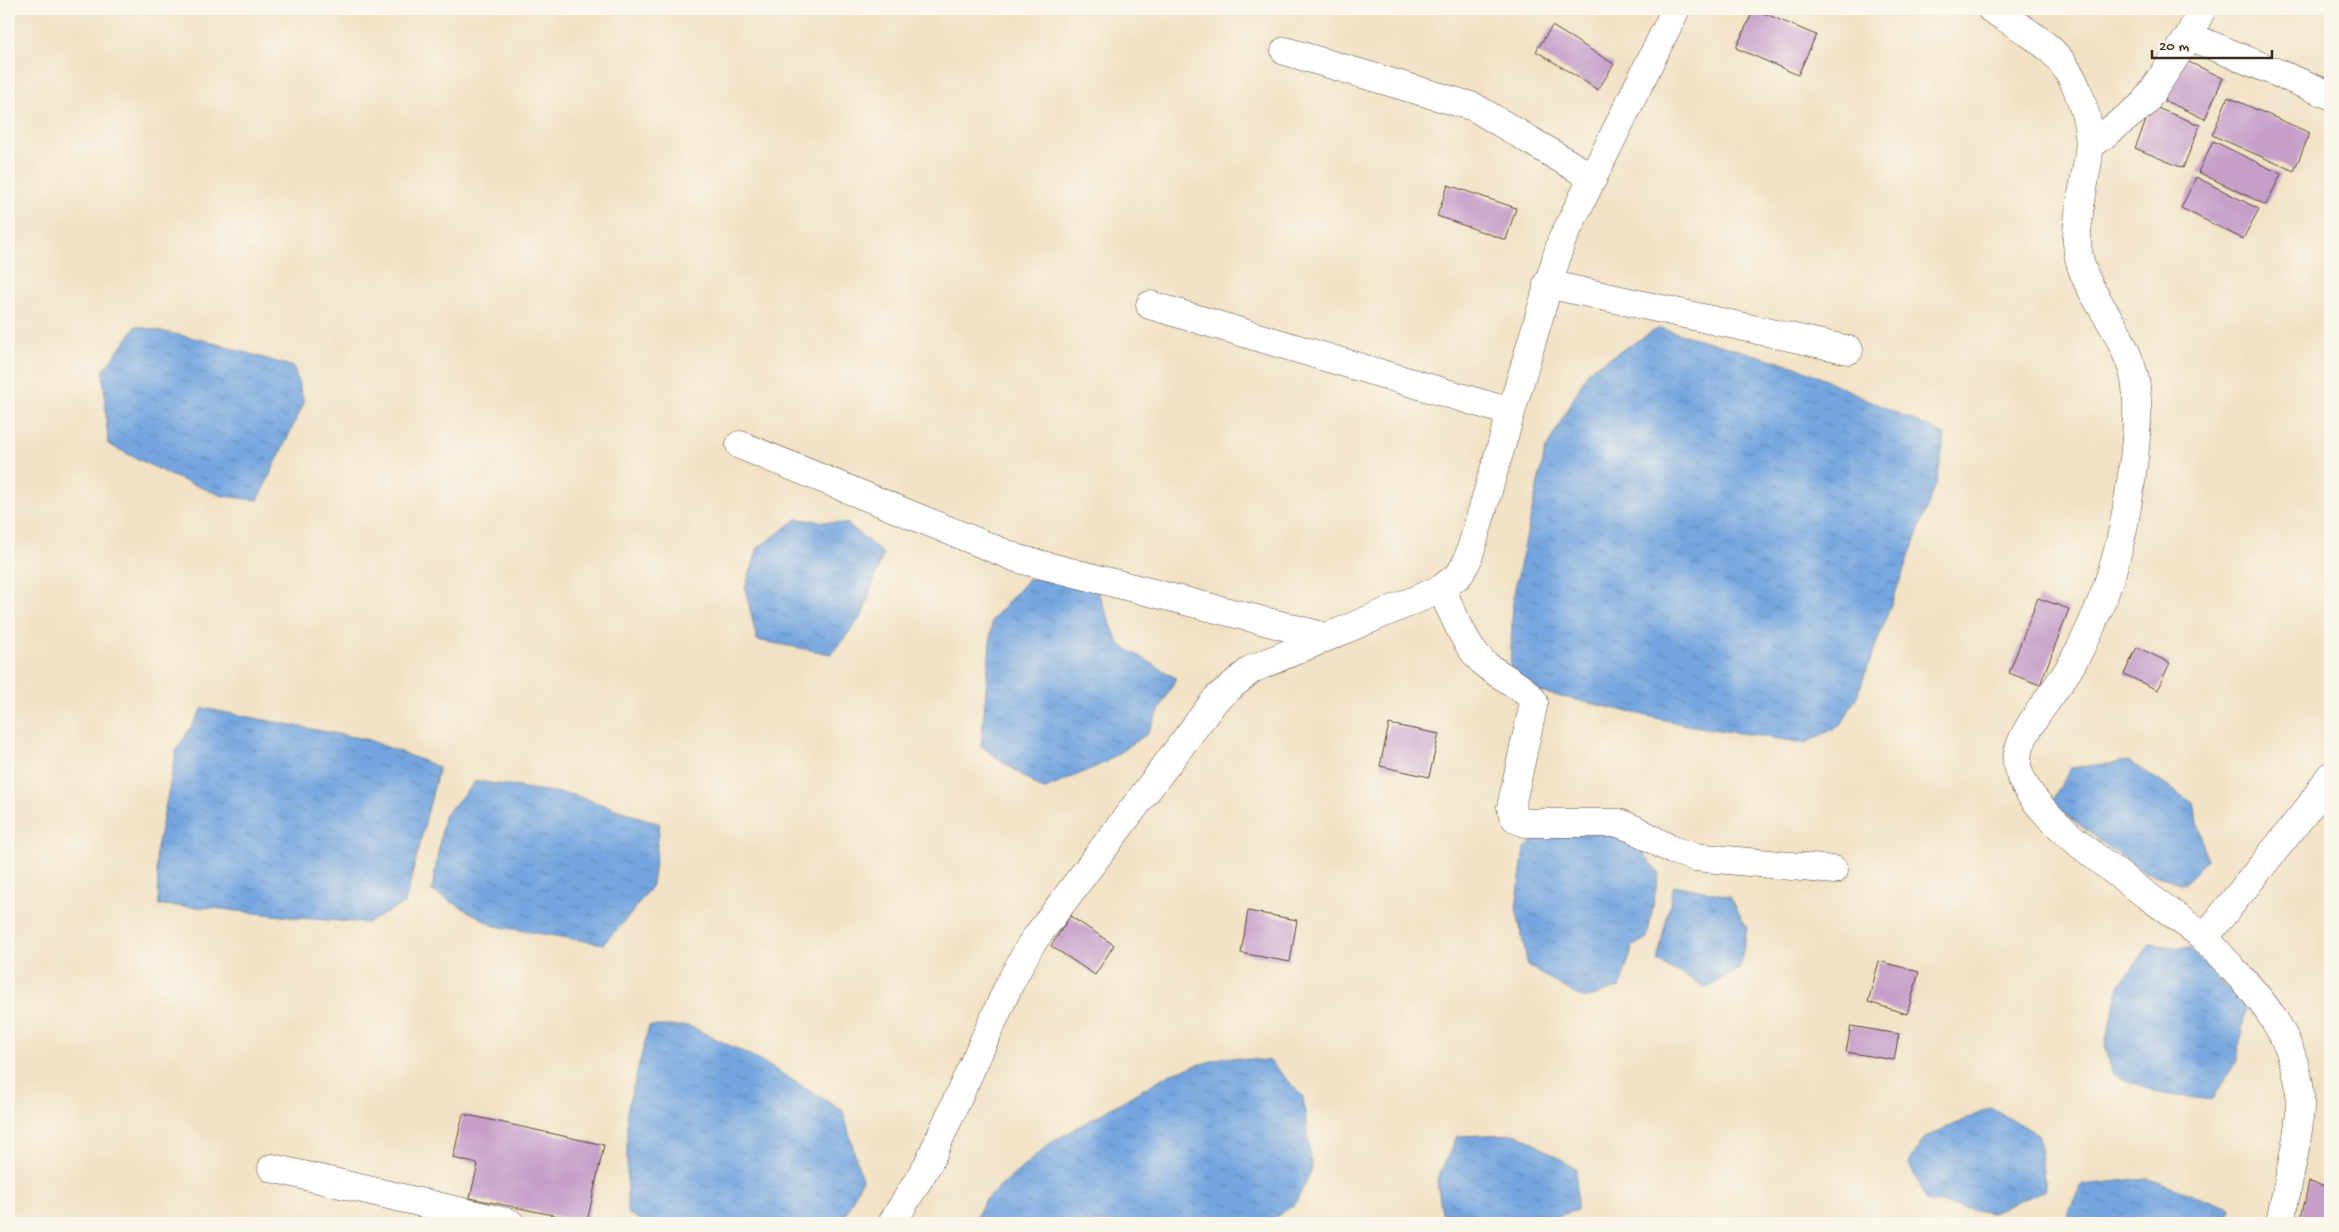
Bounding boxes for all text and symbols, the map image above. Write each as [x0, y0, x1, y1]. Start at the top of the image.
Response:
scale bar [2152, 28, 2272, 60]
text: 20 m [2159, 38, 2189, 56]

